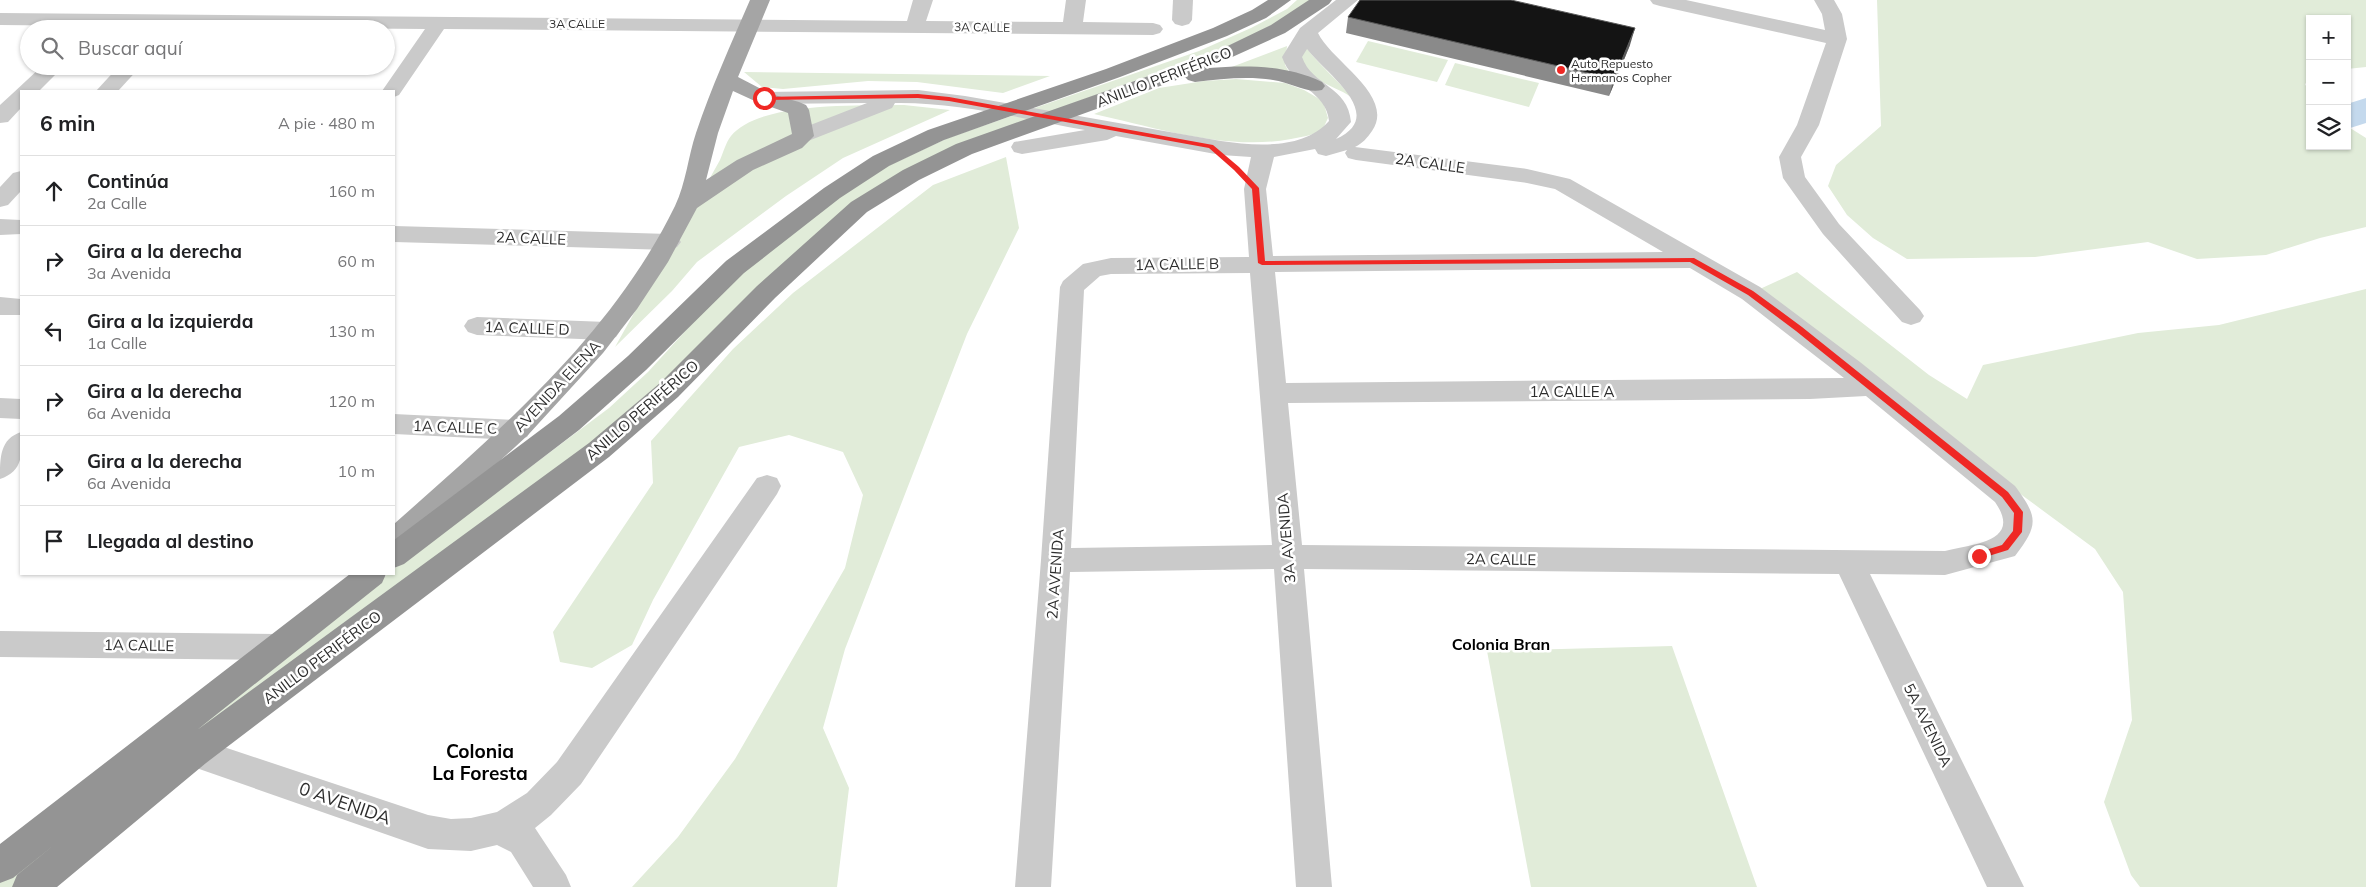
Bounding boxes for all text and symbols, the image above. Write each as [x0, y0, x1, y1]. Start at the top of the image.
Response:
map controls [2306, 15, 2351, 150]
button: + [2306, 15, 2351, 60]
street label: 3A CALLE [549, 16, 605, 31]
street label: 3A CALLE [954, 19, 1010, 35]
search box [20, 20, 395, 75]
icon: search [38, 34, 66, 62]
text: Buscar aquí [78, 36, 182, 60]
street label: ANILLO PERIFÉRICO [1094, 42, 1234, 112]
place label: Auto Repuesto Hermanos Copher [1571, 56, 1672, 85]
button: − [2306, 60, 2351, 105]
marker: Auto Repuesto Hermanos Copher [1555, 64, 1567, 76]
route start [753, 87, 776, 110]
button: layers [2306, 105, 2351, 150]
text: 6 min [40, 110, 95, 136]
text: A pie · 480 m [278, 113, 375, 133]
street label: 2A CALLE [1394, 149, 1466, 177]
text: Continúa [87, 169, 169, 193]
icon: ahead [40, 177, 68, 205]
text: 160 m [328, 181, 375, 201]
text: 2a Calle [87, 193, 147, 213]
street label: 2A CALLE [496, 227, 567, 249]
text: Gira a la derecha [87, 239, 242, 263]
icon: right [40, 247, 68, 275]
text: 60 m [338, 251, 375, 271]
street label: 1A CALLE B [1135, 254, 1219, 274]
text: 3a Avenida [87, 263, 171, 283]
text: Gira a la izquierda [87, 309, 253, 333]
icon: left [40, 317, 68, 345]
street label: 1A CALLE D [484, 317, 570, 339]
text: 130 m [328, 321, 375, 341]
text: 1a Calle [87, 333, 147, 353]
street label: AVENIDA ELENA [510, 336, 604, 436]
street label: ANILLO PERIFÉRICO [582, 356, 702, 464]
text: Gira a la derecha [87, 379, 242, 403]
street label: 1A CALLE A [1529, 382, 1615, 401]
icon: right [40, 387, 68, 415]
text: 120 m [328, 391, 375, 411]
text: 6a Avenida [87, 403, 171, 423]
street label: 1A CALLE C [413, 416, 497, 438]
text: Gira a la derecha [87, 449, 242, 473]
icon: right [40, 457, 68, 485]
text: 10 m [338, 461, 375, 481]
text: 6a Avenida [87, 473, 171, 493]
street label: 3A AVENIDA [1273, 492, 1299, 584]
icon: arrive [40, 527, 68, 555]
street label: 2A AVENIDA [1042, 528, 1068, 620]
text: Llegada al destino [87, 529, 254, 553]
route end [1968, 545, 1991, 568]
street label: 2A CALLE [1466, 549, 1536, 569]
street label: ANILLO PERIFÉRICO [259, 606, 385, 708]
district label: Colonia Bran [1452, 634, 1550, 654]
street label: 1A CALLE [104, 635, 174, 655]
street label: 5A AVENIDA [1900, 680, 1956, 770]
district label: Colonia La Foresta [432, 739, 528, 785]
street label: 0 AVENIDA [296, 777, 394, 829]

